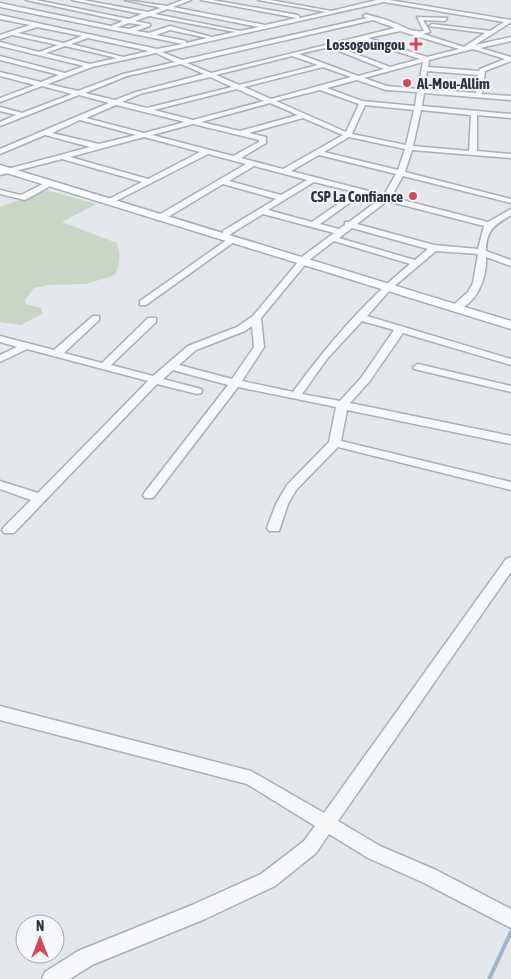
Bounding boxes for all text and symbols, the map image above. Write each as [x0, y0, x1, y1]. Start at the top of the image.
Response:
place label: Lossogoungou [326, 36, 405, 53]
marker: Lossogoungou [409, 37, 423, 51]
place label: Al-Mou-Allim [416, 75, 490, 92]
marker: Al-Mou-Allim [401, 77, 413, 89]
place label: CSP La Confiance [310, 188, 403, 205]
marker: CSP La Confiance [407, 190, 419, 202]
north arrow [15, 914, 65, 964]
text: N [36, 918, 44, 934]

